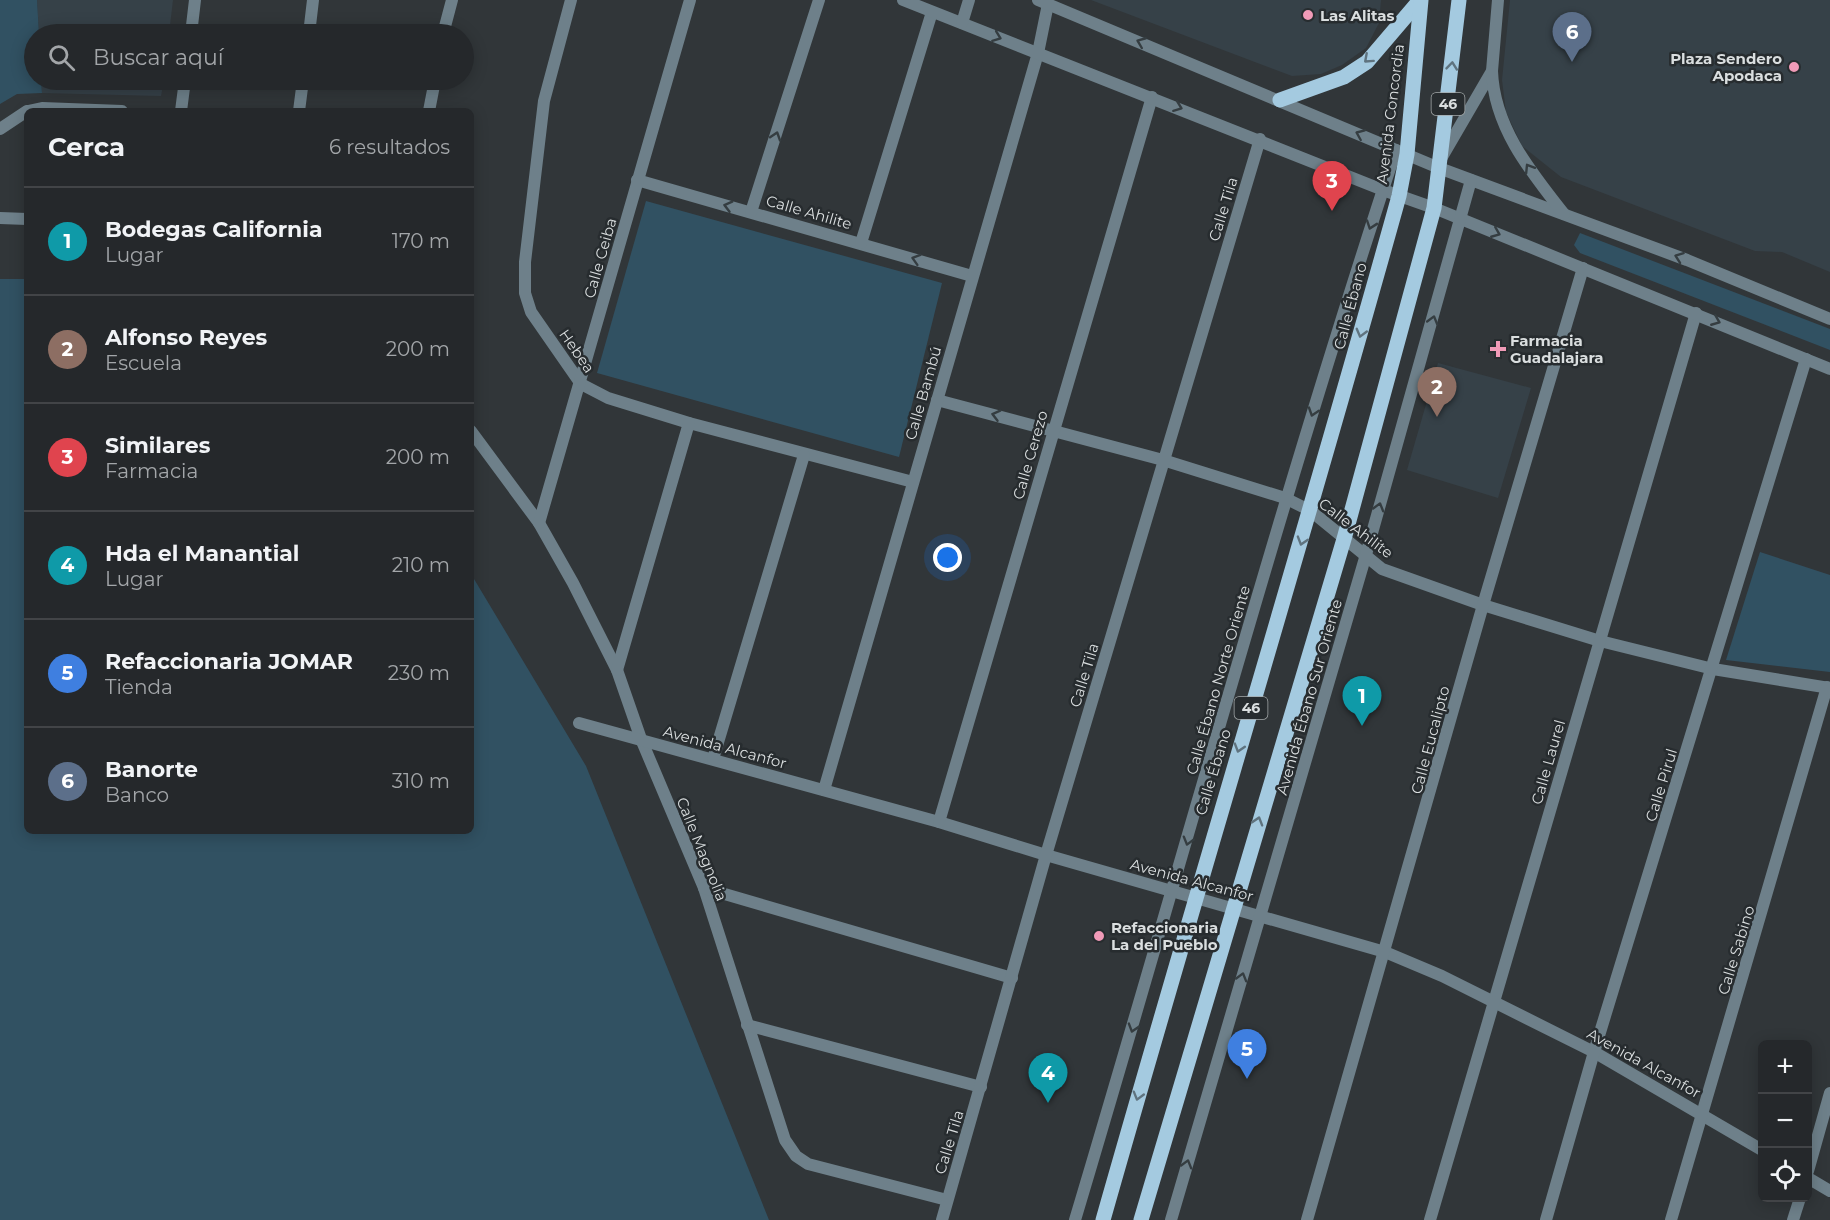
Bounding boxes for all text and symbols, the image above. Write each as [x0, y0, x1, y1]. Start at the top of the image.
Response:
place label: Las Alitas [1320, 6, 1395, 25]
marker: Las Alitas [1301, 8, 1315, 22]
pin: 6 [1552, 13, 1592, 62]
search box [24, 24, 474, 90]
one-way arrow [991, 29, 1001, 42]
one-way arrow [1137, 37, 1148, 49]
icon: search [45, 41, 78, 74]
street label: Avenida Concordia [1372, 43, 1408, 185]
text: Buscar aquí [93, 44, 224, 71]
place label: Plaza Sendero Apodaca [1670, 49, 1782, 85]
one-way arrow [1364, 52, 1374, 63]
marker: Plaza Sendero Apodaca [1787, 60, 1801, 74]
one-way arrow [1445, 62, 1457, 71]
road number: 46 [1432, 93, 1464, 115]
one-way arrow [1173, 100, 1183, 113]
one-way arrow [1355, 129, 1366, 141]
text: Cerca [48, 131, 125, 163]
one-way arrow [768, 131, 781, 142]
text: 6 resultados [329, 135, 450, 159]
pin: 3 [1312, 162, 1352, 211]
one-way arrow [1525, 164, 1536, 175]
street label: Calle Tila [1204, 175, 1242, 243]
street label: Calle Ahilite [764, 191, 854, 233]
one-way arrow [724, 200, 734, 213]
text: Bodegas California [105, 216, 322, 243]
street label: Calle Ceiba [579, 216, 621, 300]
one-way arrow [1366, 219, 1378, 230]
one-way arrow [1490, 226, 1501, 238]
text: 1 [64, 229, 71, 253]
text: 170 m [392, 229, 450, 253]
text: Lugar [105, 243, 164, 267]
one-way arrow [1674, 251, 1685, 264]
one-way arrow [911, 254, 922, 266]
street label: Calle Ébano [1329, 261, 1371, 351]
one-way arrow [1710, 314, 1721, 326]
one-way arrow [1425, 315, 1438, 325]
text: Alfonso Reyes [105, 324, 267, 351]
street label: Hebea [555, 325, 599, 377]
one-way arrow [1356, 327, 1368, 338]
place label: Farmacia Guadalajara [1510, 331, 1604, 367]
text: 2 [62, 337, 73, 361]
text: 200 m [386, 337, 450, 361]
marker: Farmacia Guadalajara [1491, 342, 1505, 356]
street label: Calle Bambú [901, 344, 945, 442]
text: Escuela [105, 351, 182, 375]
pin: 2 [1418, 368, 1456, 417]
one-way arrow [1308, 406, 1320, 416]
street label: Calle Cerezo [1008, 408, 1052, 502]
one-way arrow [991, 410, 1002, 422]
text: Similares [105, 432, 210, 459]
text: 3 [62, 445, 73, 469]
text: 200 m [386, 445, 450, 469]
text: Farmacia [105, 459, 198, 483]
street label: Calle Ahilite [1315, 494, 1397, 562]
one-way arrow [1372, 502, 1384, 513]
one-way arrow [1297, 535, 1309, 546]
text: Hda el Manantial [105, 540, 299, 567]
your location [933, 543, 962, 572]
text: 4 [61, 553, 74, 577]
text: 210 m [392, 553, 450, 577]
text: Lugar [105, 567, 164, 591]
street label: Calle Ébano Norte Oriente [1182, 583, 1254, 777]
street label: Avenida Ébano Sur Oriente [1272, 597, 1346, 797]
street label: Calle Tila [1065, 641, 1103, 709]
text: Refaccionaria JOMAR [105, 648, 353, 675]
text: 5 [62, 661, 73, 685]
text: 230 m [388, 661, 450, 685]
text: Tienda [105, 675, 173, 699]
pin: 1 [1342, 676, 1382, 726]
street label: Calle Eucalipto [1406, 684, 1454, 796]
road number: 46 [1234, 697, 1268, 719]
street label: Calle Laurel [1527, 718, 1569, 806]
street label: Avenida Alcanfor [661, 721, 789, 773]
street label: Calle Ébano [1191, 727, 1235, 817]
one-way arrow [1234, 742, 1246, 753]
street label: Calle Pirul [1641, 746, 1681, 824]
text: Banorte [105, 756, 198, 783]
text: 6 [61, 769, 74, 793]
text: 310 m [392, 769, 450, 793]
text: Banco [105, 783, 169, 807]
street label: Calle Magnolia [673, 794, 731, 904]
one-way arrow [1251, 816, 1263, 827]
one-way arrow [1183, 835, 1195, 846]
street label: Avenida Alcanfor [1128, 854, 1256, 906]
street label: Calle Sabino [1713, 903, 1759, 997]
place label: Refaccionaria La del Pueblo [1111, 918, 1218, 954]
marker: Refaccionaria La del Pueblo [1092, 929, 1106, 943]
one-way arrow [1235, 972, 1247, 983]
one-way arrow [1128, 1022, 1140, 1033]
street label: Avenida Alcanfor [1584, 1024, 1704, 1102]
pin: 5 [1228, 1030, 1266, 1079]
map controls [1758, 1040, 1812, 1202]
button: + [1758, 1040, 1812, 1094]
pin: 4 [1028, 1054, 1068, 1103]
one-way arrow [1133, 1090, 1145, 1101]
button: − [1758, 1094, 1812, 1148]
street label: Calle Tila [930, 1108, 968, 1176]
button: locate [1758, 1148, 1812, 1202]
one-way arrow [1180, 1159, 1192, 1170]

